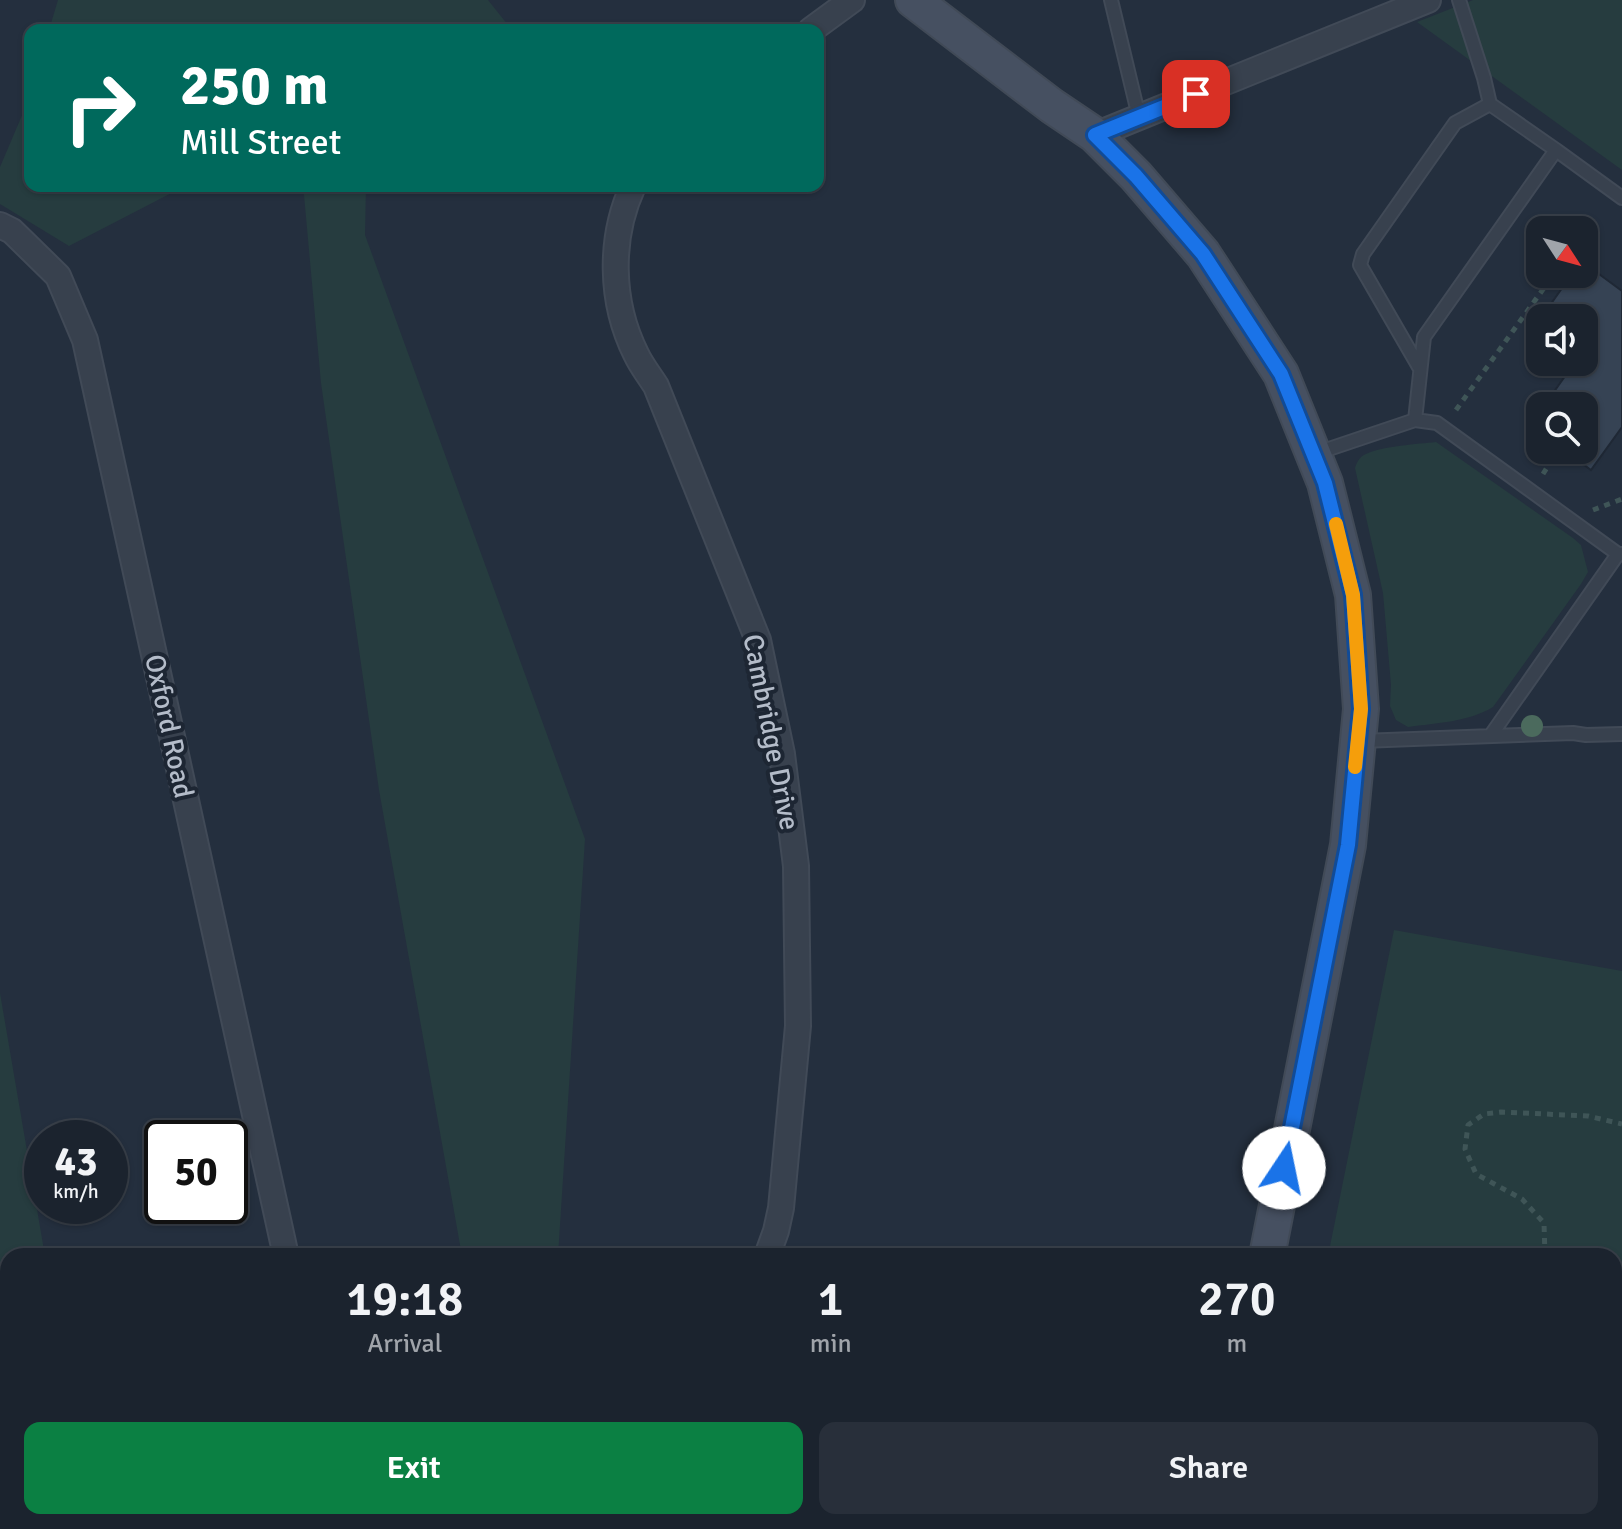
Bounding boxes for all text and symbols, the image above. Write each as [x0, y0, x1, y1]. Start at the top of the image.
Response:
text: 250 m [180, 51, 328, 120]
icon: right [48, 56, 152, 160]
pin [1162, 60, 1230, 128]
icon: arrive [1174, 72, 1218, 116]
text: Mill Street [180, 120, 341, 165]
north arrow [1526, 216, 1598, 288]
map controls [1526, 216, 1598, 464]
button: sound [1526, 304, 1598, 376]
button: search [1526, 392, 1598, 464]
street label: Cambridge Drive [735, 631, 807, 833]
street label: Oxford Road [137, 651, 201, 801]
speed limit sign: 50 [144, 1120, 248, 1224]
position arrow [1242, 1126, 1326, 1210]
text: 43 [54, 1137, 98, 1187]
text: km/h [53, 1179, 99, 1204]
text: 19:18 [346, 1270, 463, 1329]
text: 1 [818, 1270, 844, 1329]
text: 270 [1198, 1270, 1276, 1329]
text: Arrival [367, 1328, 442, 1360]
text: min [810, 1328, 852, 1360]
text: m [1226, 1328, 1247, 1360]
button: Exit [24, 1422, 803, 1514]
button: Share [819, 1422, 1598, 1514]

